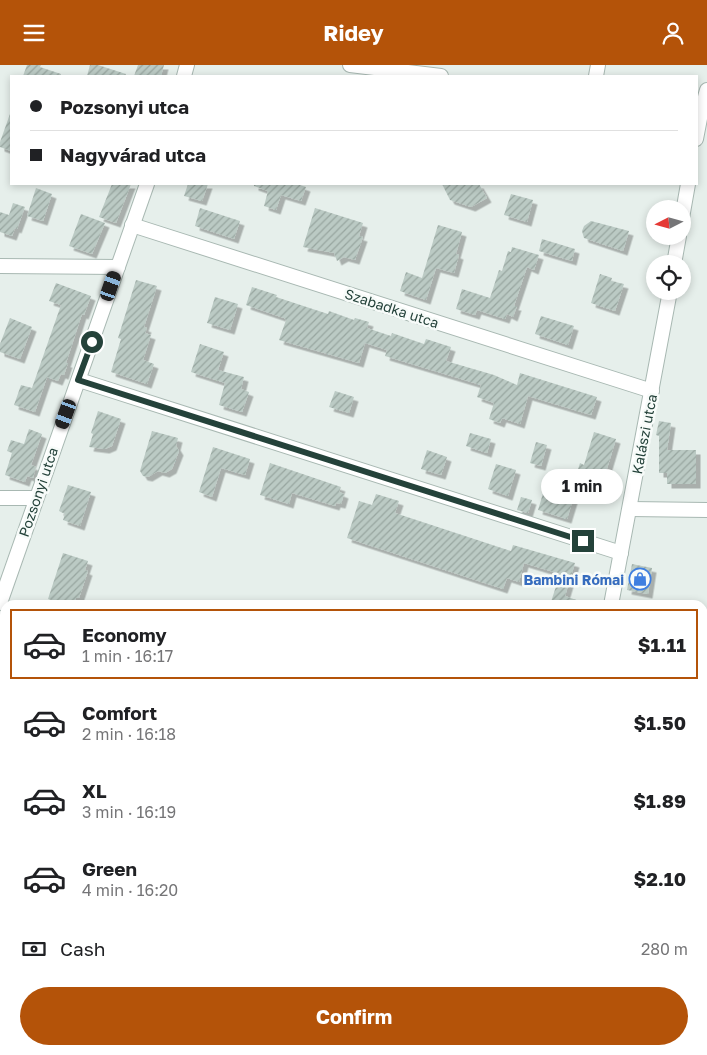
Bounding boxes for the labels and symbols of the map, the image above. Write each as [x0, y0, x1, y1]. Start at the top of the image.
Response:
north arrow [646, 200, 691, 245]
car [99, 269, 122, 303]
street label: Szabadka utca [343, 285, 441, 331]
route start [81, 331, 103, 353]
street label: Kalászi utca [628, 392, 660, 476]
car [53, 397, 78, 431]
street label: Pozsonyi utca [15, 445, 61, 539]
callout: 1 min [542, 469, 624, 503]
route end [572, 530, 594, 552]
shop icon: Bambini Római [628, 567, 652, 591]
place label: Bambini Római [523, 571, 624, 588]

